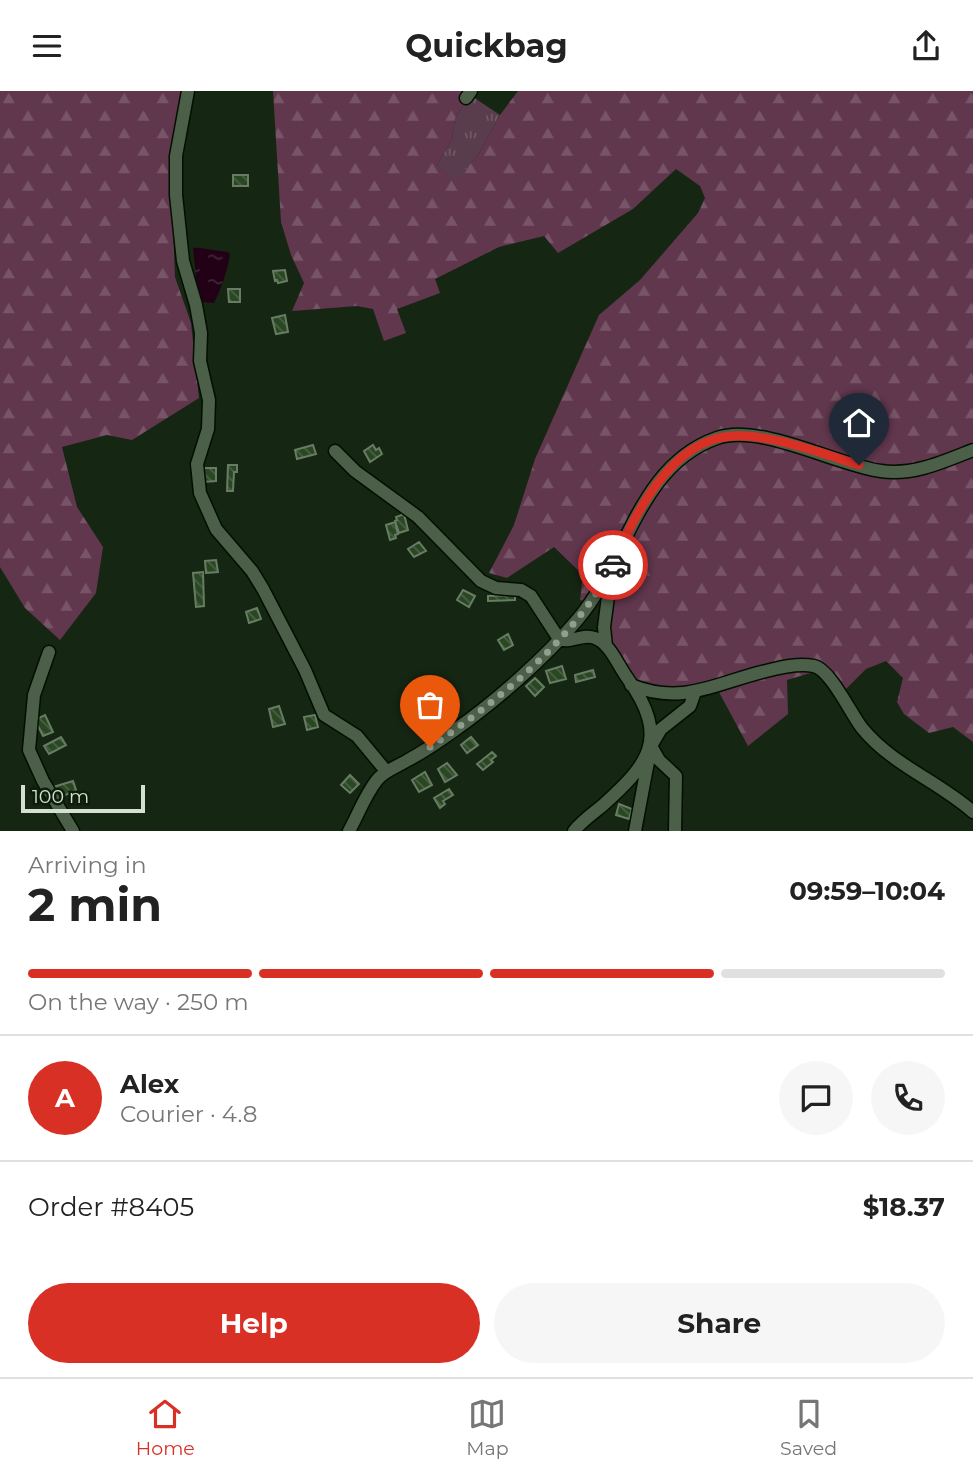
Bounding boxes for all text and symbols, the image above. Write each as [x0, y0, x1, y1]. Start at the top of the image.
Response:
text: Quickbag [405, 26, 568, 65]
icon: menu [28, 27, 66, 65]
icon: share [907, 27, 945, 65]
pin [829, 393, 889, 465]
icon: home [840, 404, 878, 442]
courier [578, 530, 648, 600]
icon: car [594, 546, 632, 584]
pin [400, 675, 460, 747]
icon: bag [411, 686, 449, 724]
scale bar [21, 782, 145, 814]
text: 100 m [32, 785, 89, 808]
text: Arriving in [28, 851, 147, 879]
text: 09:59–10:04 [789, 875, 945, 907]
text: 2 min [28, 876, 162, 933]
text: On the way · 250 m [28, 988, 249, 1016]
button: chat [779, 1061, 853, 1135]
button: phone [871, 1061, 945, 1135]
text: Alex [120, 1068, 179, 1100]
text: A [55, 1082, 75, 1114]
text: Courier · 4.8 [120, 1100, 257, 1128]
text: Order #8405 [28, 1191, 194, 1223]
text: $18.37 [863, 1191, 945, 1223]
button: Help [28, 1283, 480, 1363]
button: Share [494, 1283, 945, 1363]
tab: Home [136, 1395, 195, 1460]
tab: Map [466, 1395, 509, 1460]
tab: Saved [780, 1395, 837, 1460]

